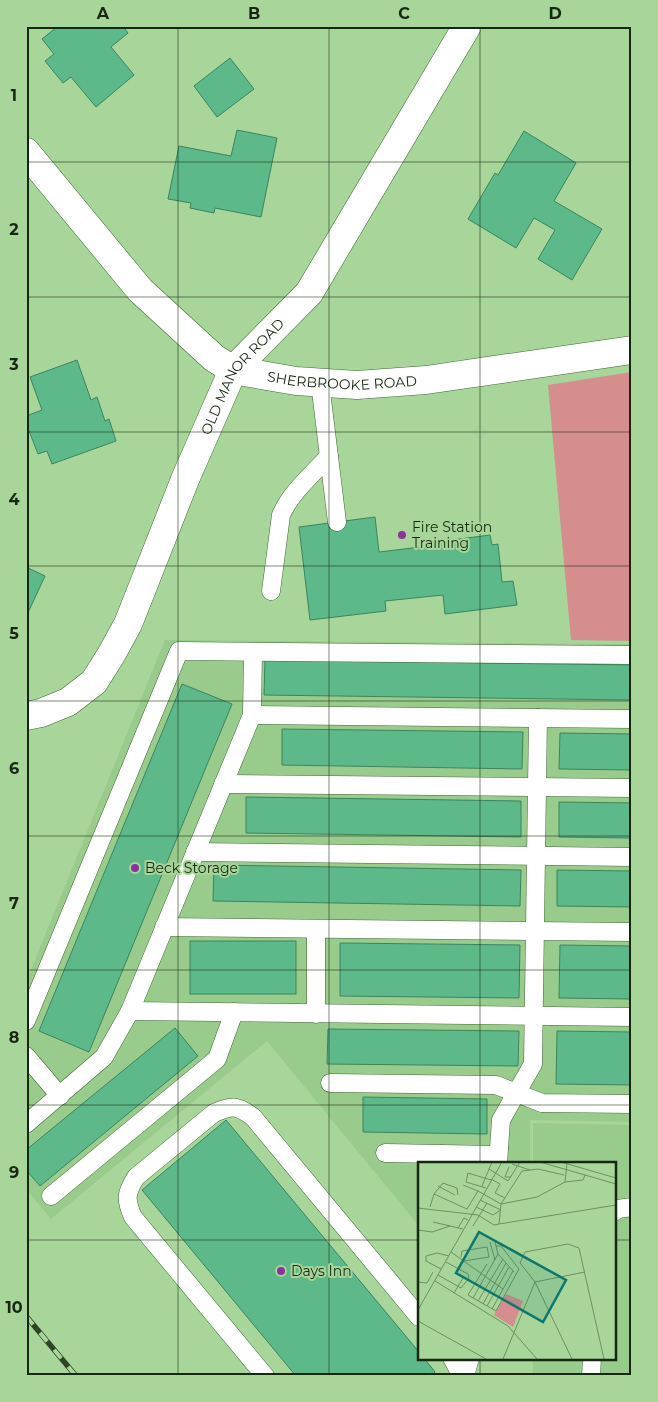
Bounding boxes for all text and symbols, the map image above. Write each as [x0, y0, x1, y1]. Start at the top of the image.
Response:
text: A [96, 4, 110, 23]
text: B [248, 4, 260, 23]
text: C [398, 4, 410, 23]
text: D [548, 4, 562, 23]
text: 1 [11, 86, 17, 105]
text: 2 [9, 220, 19, 239]
street label: OLD MANOR ROAD [197, 315, 288, 438]
text: 3 [8, 355, 19, 374]
street label: SHERBROOKE ROAD [266, 367, 417, 394]
text: 4 [8, 490, 20, 509]
place label: Fire Station Training [412, 518, 492, 552]
marker: Fire Station Training [396, 529, 408, 541]
text: 5 [9, 624, 19, 643]
text: 6 [9, 759, 19, 778]
place label: Beck Storage [145, 859, 238, 877]
marker: Beck Storage [129, 862, 141, 874]
text: 7 [9, 894, 19, 913]
text: 8 [9, 1028, 19, 1047]
inset map [418, 1162, 616, 1360]
text: 9 [9, 1163, 19, 1182]
place label: Days Inn [291, 1262, 352, 1280]
marker: Days Inn [275, 1265, 287, 1277]
text: 10 [5, 1298, 23, 1317]

